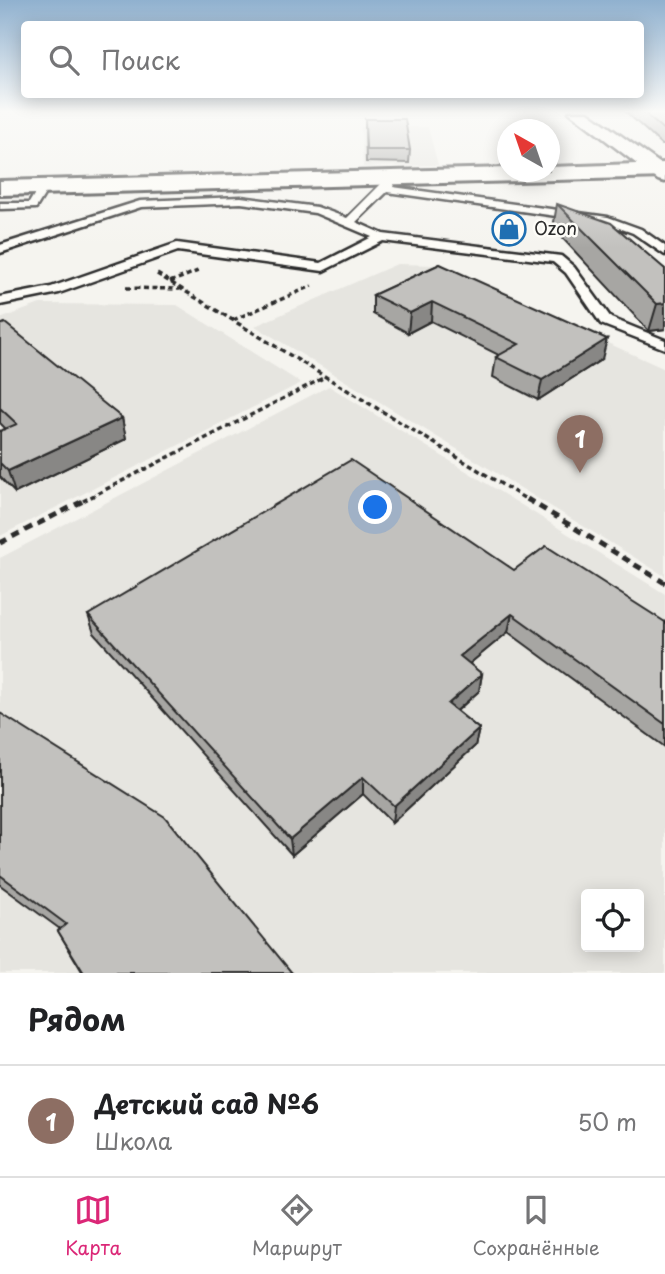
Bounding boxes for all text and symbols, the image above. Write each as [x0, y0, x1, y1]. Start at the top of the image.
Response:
search box [21, 21, 644, 98]
text: Поиск [101, 40, 180, 79]
icon: search [45, 41, 83, 79]
north arrow [497, 119, 560, 182]
shop icon: Ozon [490, 210, 528, 248]
place label: Ozon [534, 214, 577, 241]
pin: 1 [557, 415, 603, 473]
your location [358, 490, 392, 524]
map controls [581, 889, 644, 952]
button: locate [581, 889, 644, 952]
text: Рядом [28, 996, 126, 1041]
text: Детский сад №6 [95, 1084, 319, 1123]
text: 1 [46, 1104, 57, 1139]
text: 50 m [577, 1104, 637, 1139]
text: Школа [95, 1123, 172, 1158]
tab: Карта [65, 1191, 121, 1261]
tab: Маршрут [252, 1191, 342, 1261]
tab: Сохранённые [473, 1191, 600, 1261]

